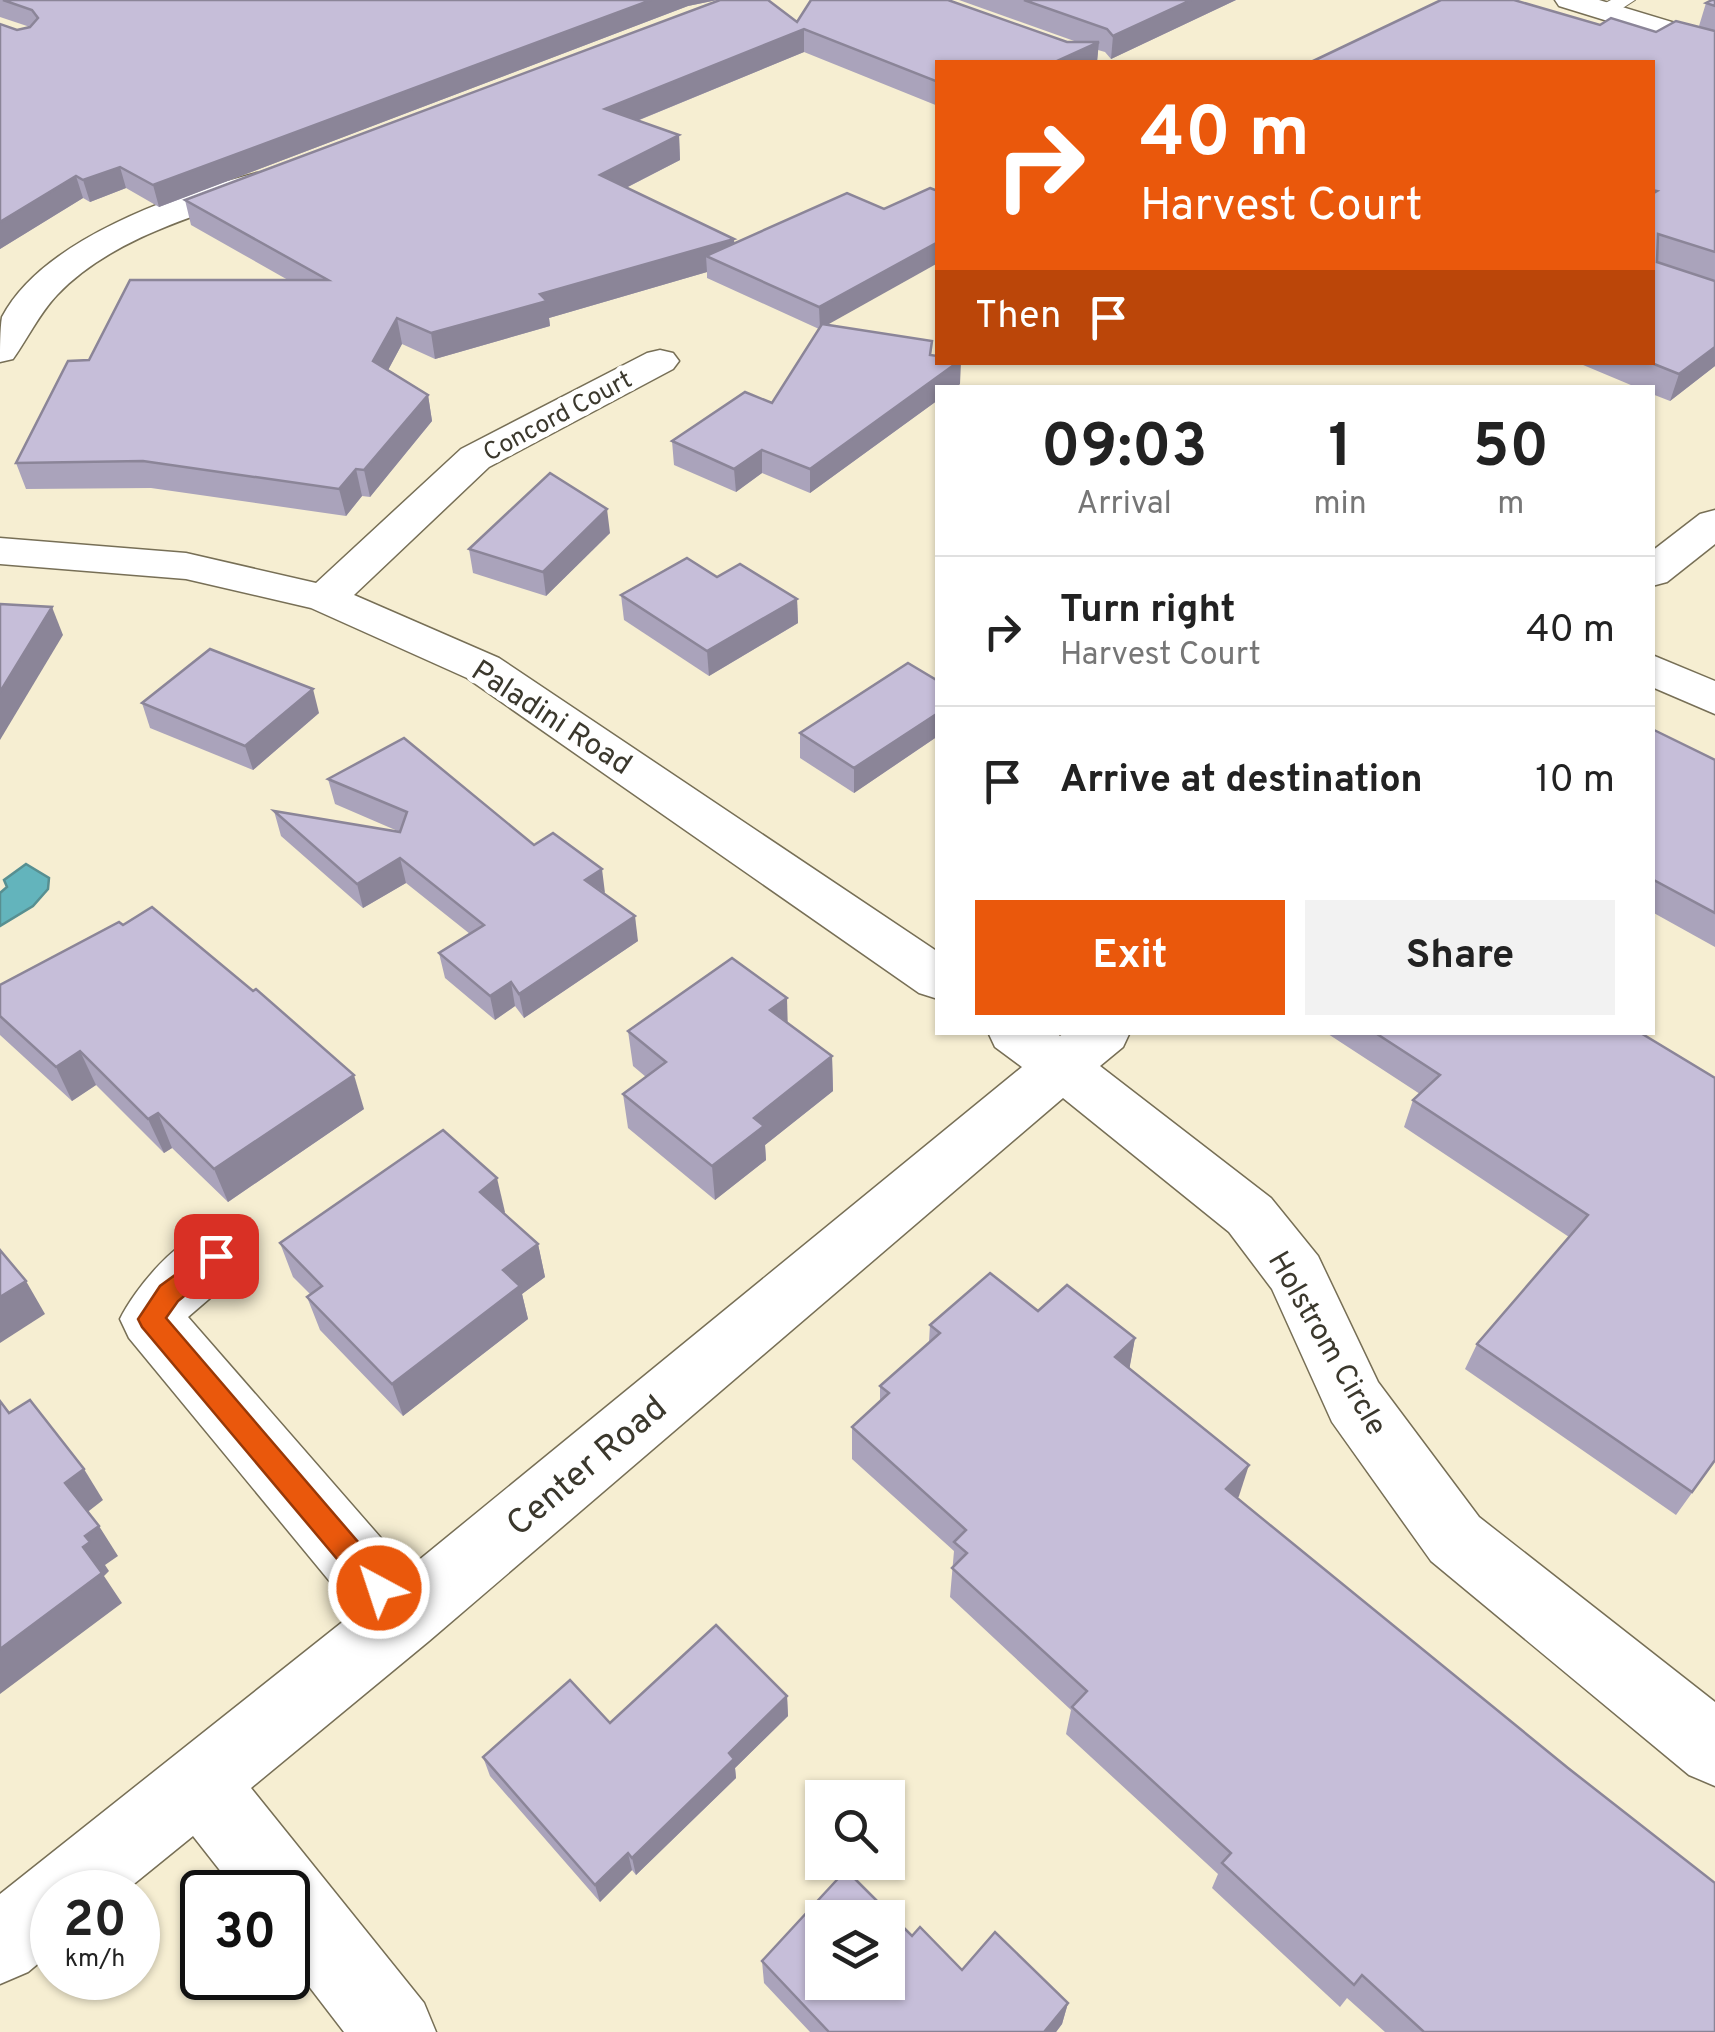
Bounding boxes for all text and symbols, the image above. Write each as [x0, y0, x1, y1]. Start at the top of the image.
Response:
text: 40 m [1140, 92, 1310, 181]
icon: right [975, 100, 1105, 230]
text: Harvest Court [1140, 179, 1422, 236]
icon: arrive [1081, 290, 1136, 345]
text: Then [975, 293, 1061, 342]
street label: Concord Court [478, 365, 638, 470]
text: 09:03 [1041, 412, 1207, 488]
text: 1 [1328, 412, 1352, 488]
text: 50 [1473, 412, 1549, 488]
text: Arrival [1077, 485, 1172, 525]
text: min [1314, 485, 1367, 525]
text: m [1497, 485, 1524, 525]
text: Turn right [1060, 587, 1235, 636]
icon: right [975, 604, 1030, 659]
text: 40 m [1526, 607, 1615, 656]
text: Harvest Court [1060, 636, 1261, 676]
street label: Paladini Road [464, 654, 638, 785]
icon: arrive [975, 754, 1030, 809]
text: Arrive at destination [1060, 757, 1423, 806]
text: 10 m [1535, 757, 1615, 806]
button: Exit [975, 900, 1285, 1015]
button: Share [1305, 900, 1615, 1015]
pin [174, 1214, 259, 1299]
icon: arrive [189, 1229, 244, 1284]
street label: Holstrom Circle [1258, 1246, 1393, 1443]
street label: Center Road [499, 1387, 677, 1547]
position arrow [327, 1536, 431, 1640]
map controls [805, 1780, 905, 2000]
button: search [805, 1780, 905, 1880]
speed limit sign: 30 [180, 1870, 310, 2000]
text: 20 [63, 1891, 127, 1954]
button: layers [805, 1900, 905, 2000]
text: km/h [65, 1944, 125, 1976]

